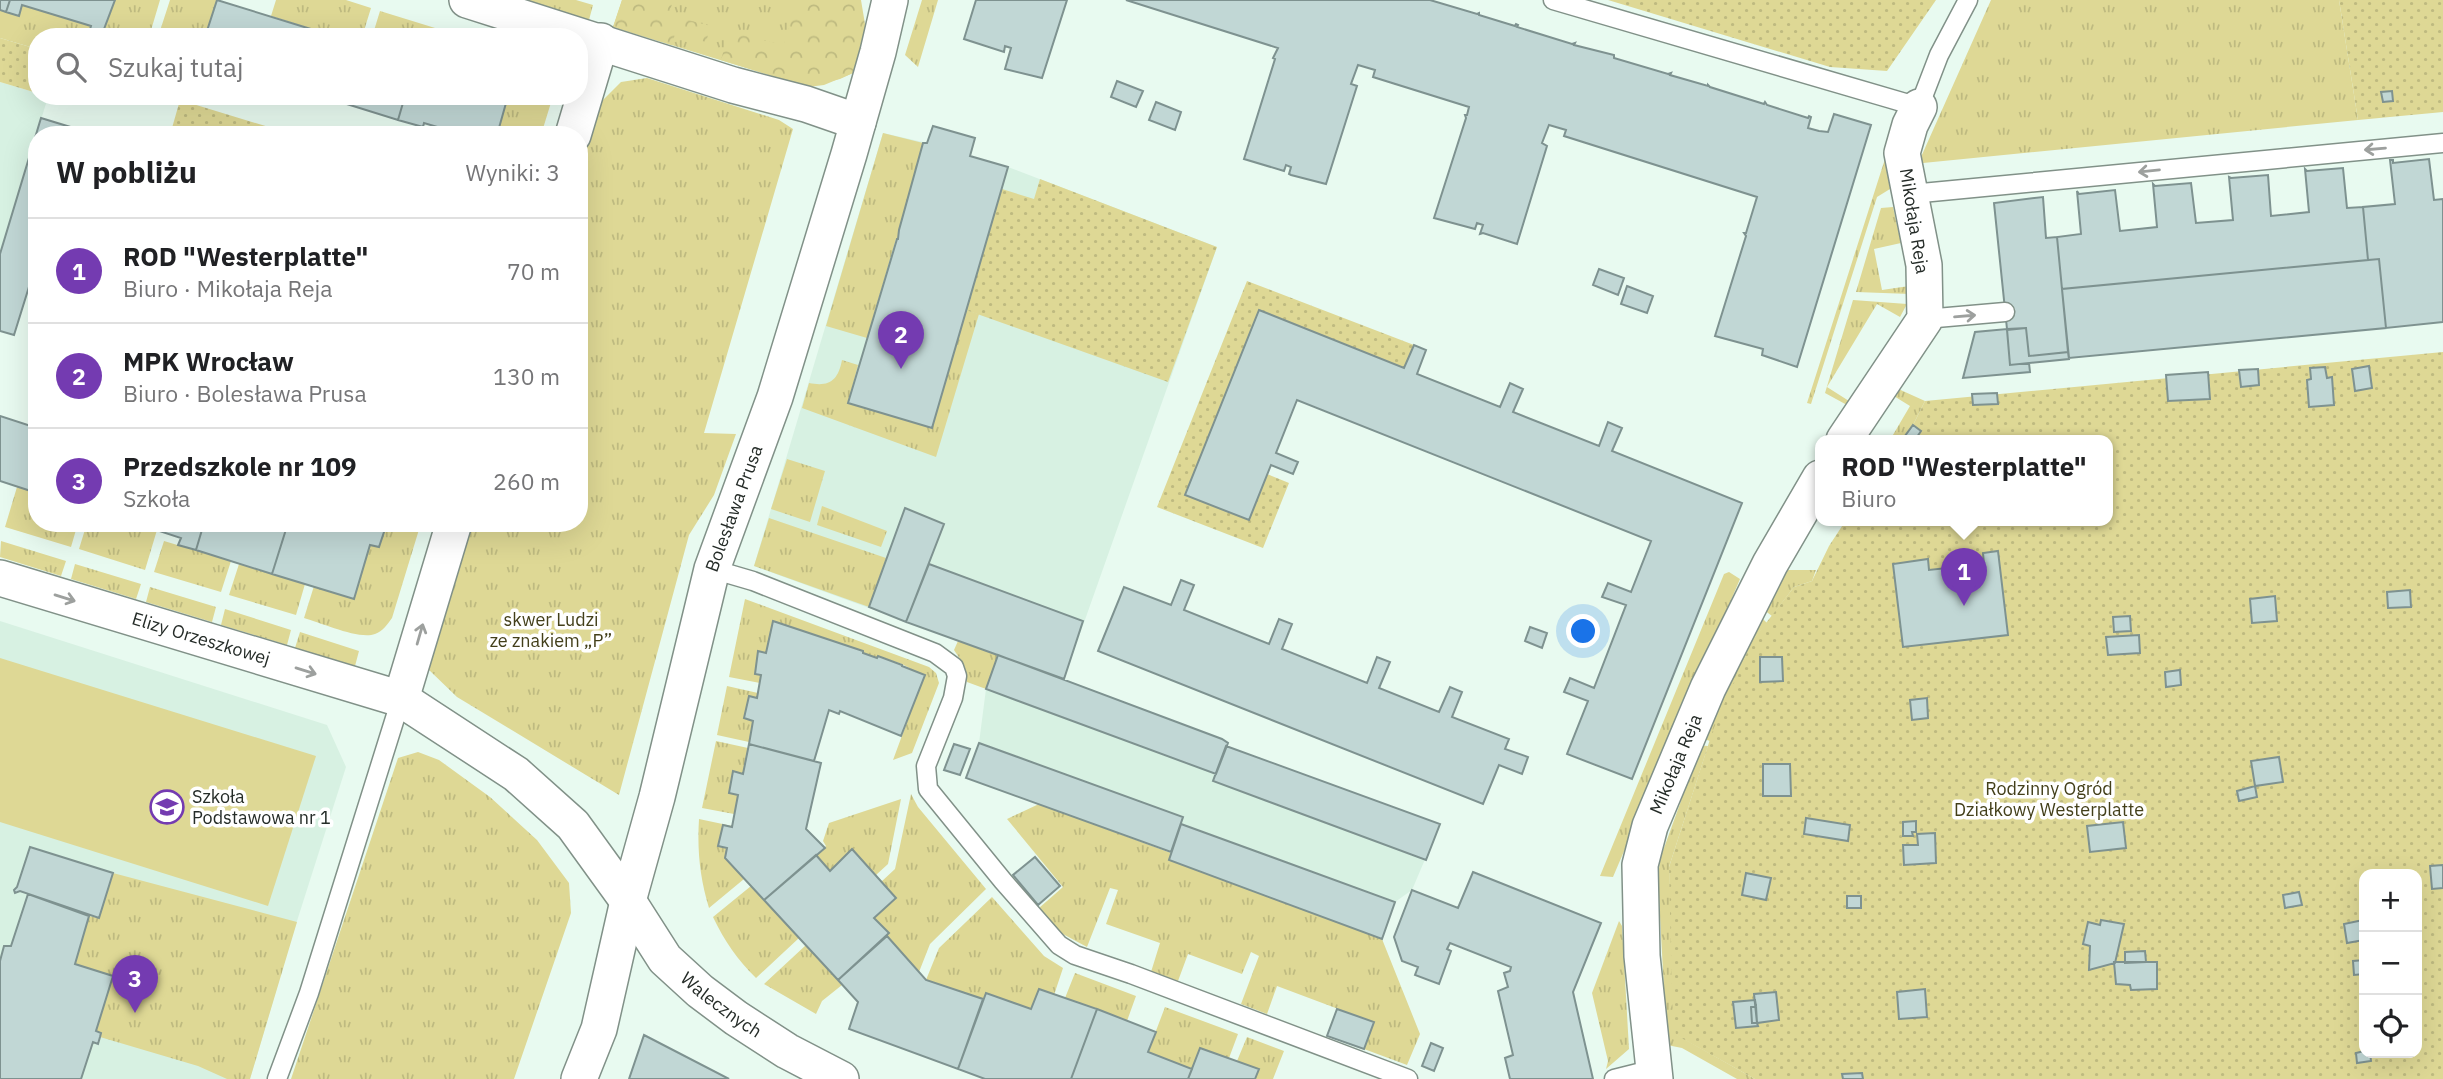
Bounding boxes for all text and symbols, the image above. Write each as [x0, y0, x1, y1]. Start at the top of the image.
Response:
search box [28, 28, 588, 105]
icon: search [52, 48, 90, 86]
text: Szukaj tutaj [108, 50, 243, 84]
one-way arrow [2364, 143, 2387, 156]
text: W pobliżu [56, 152, 197, 191]
text: Wyniki: 3 [465, 157, 560, 187]
one-way arrow [2138, 165, 2160, 178]
street label: Mikołaja Reja [1895, 166, 1934, 276]
text: ROD "Westerplatte" [123, 239, 368, 273]
text: 1 [72, 256, 86, 286]
text: 70 m [507, 256, 560, 286]
text: Biuro · Mikołaja Reja [123, 273, 333, 303]
one-way arrow [1953, 309, 1976, 322]
pin: 2 [878, 311, 924, 369]
text: MPK Wrocław [123, 344, 294, 378]
text: 2 [72, 361, 86, 391]
text: 130 m [493, 361, 560, 391]
text: Biuro · Bolesława Prusa [123, 378, 367, 408]
popup [1815, 435, 2113, 526]
street label: Bolesława Prusa [700, 441, 768, 575]
text: Przedszkole nr 109 [123, 449, 357, 483]
text: ROD "Westerplatte" [1841, 449, 2087, 483]
text: 3 [72, 466, 86, 496]
text: 260 m [493, 466, 560, 496]
text: Szkoła [123, 483, 190, 513]
text: Biuro [1841, 483, 1896, 513]
pin: 1 [1941, 548, 1987, 606]
one-way arrow [54, 592, 76, 605]
street label: Elizy Orzeszkowej [129, 606, 273, 670]
park label: skwer Ludzi ze znakiem „P” [490, 608, 612, 652]
your location [1566, 614, 1600, 648]
one-way arrow [414, 623, 427, 645]
one-way arrow [295, 666, 317, 678]
street label: Mikołaja Reja [1644, 710, 1707, 818]
park label: Rodzinny Ogród Działkowy Westerplatte [1954, 777, 2144, 821]
place label: Szkoła Podstawowa nr 1 [192, 785, 331, 829]
school or university icon: Szkoła Podstawowa nr 1 [148, 788, 186, 826]
map controls [2359, 869, 2422, 1058]
button: + [2359, 869, 2422, 932]
button: − [2359, 932, 2422, 995]
pin: 3 [112, 955, 158, 1013]
street label: Walecznych [676, 967, 766, 1043]
button: locate [2359, 995, 2422, 1058]

